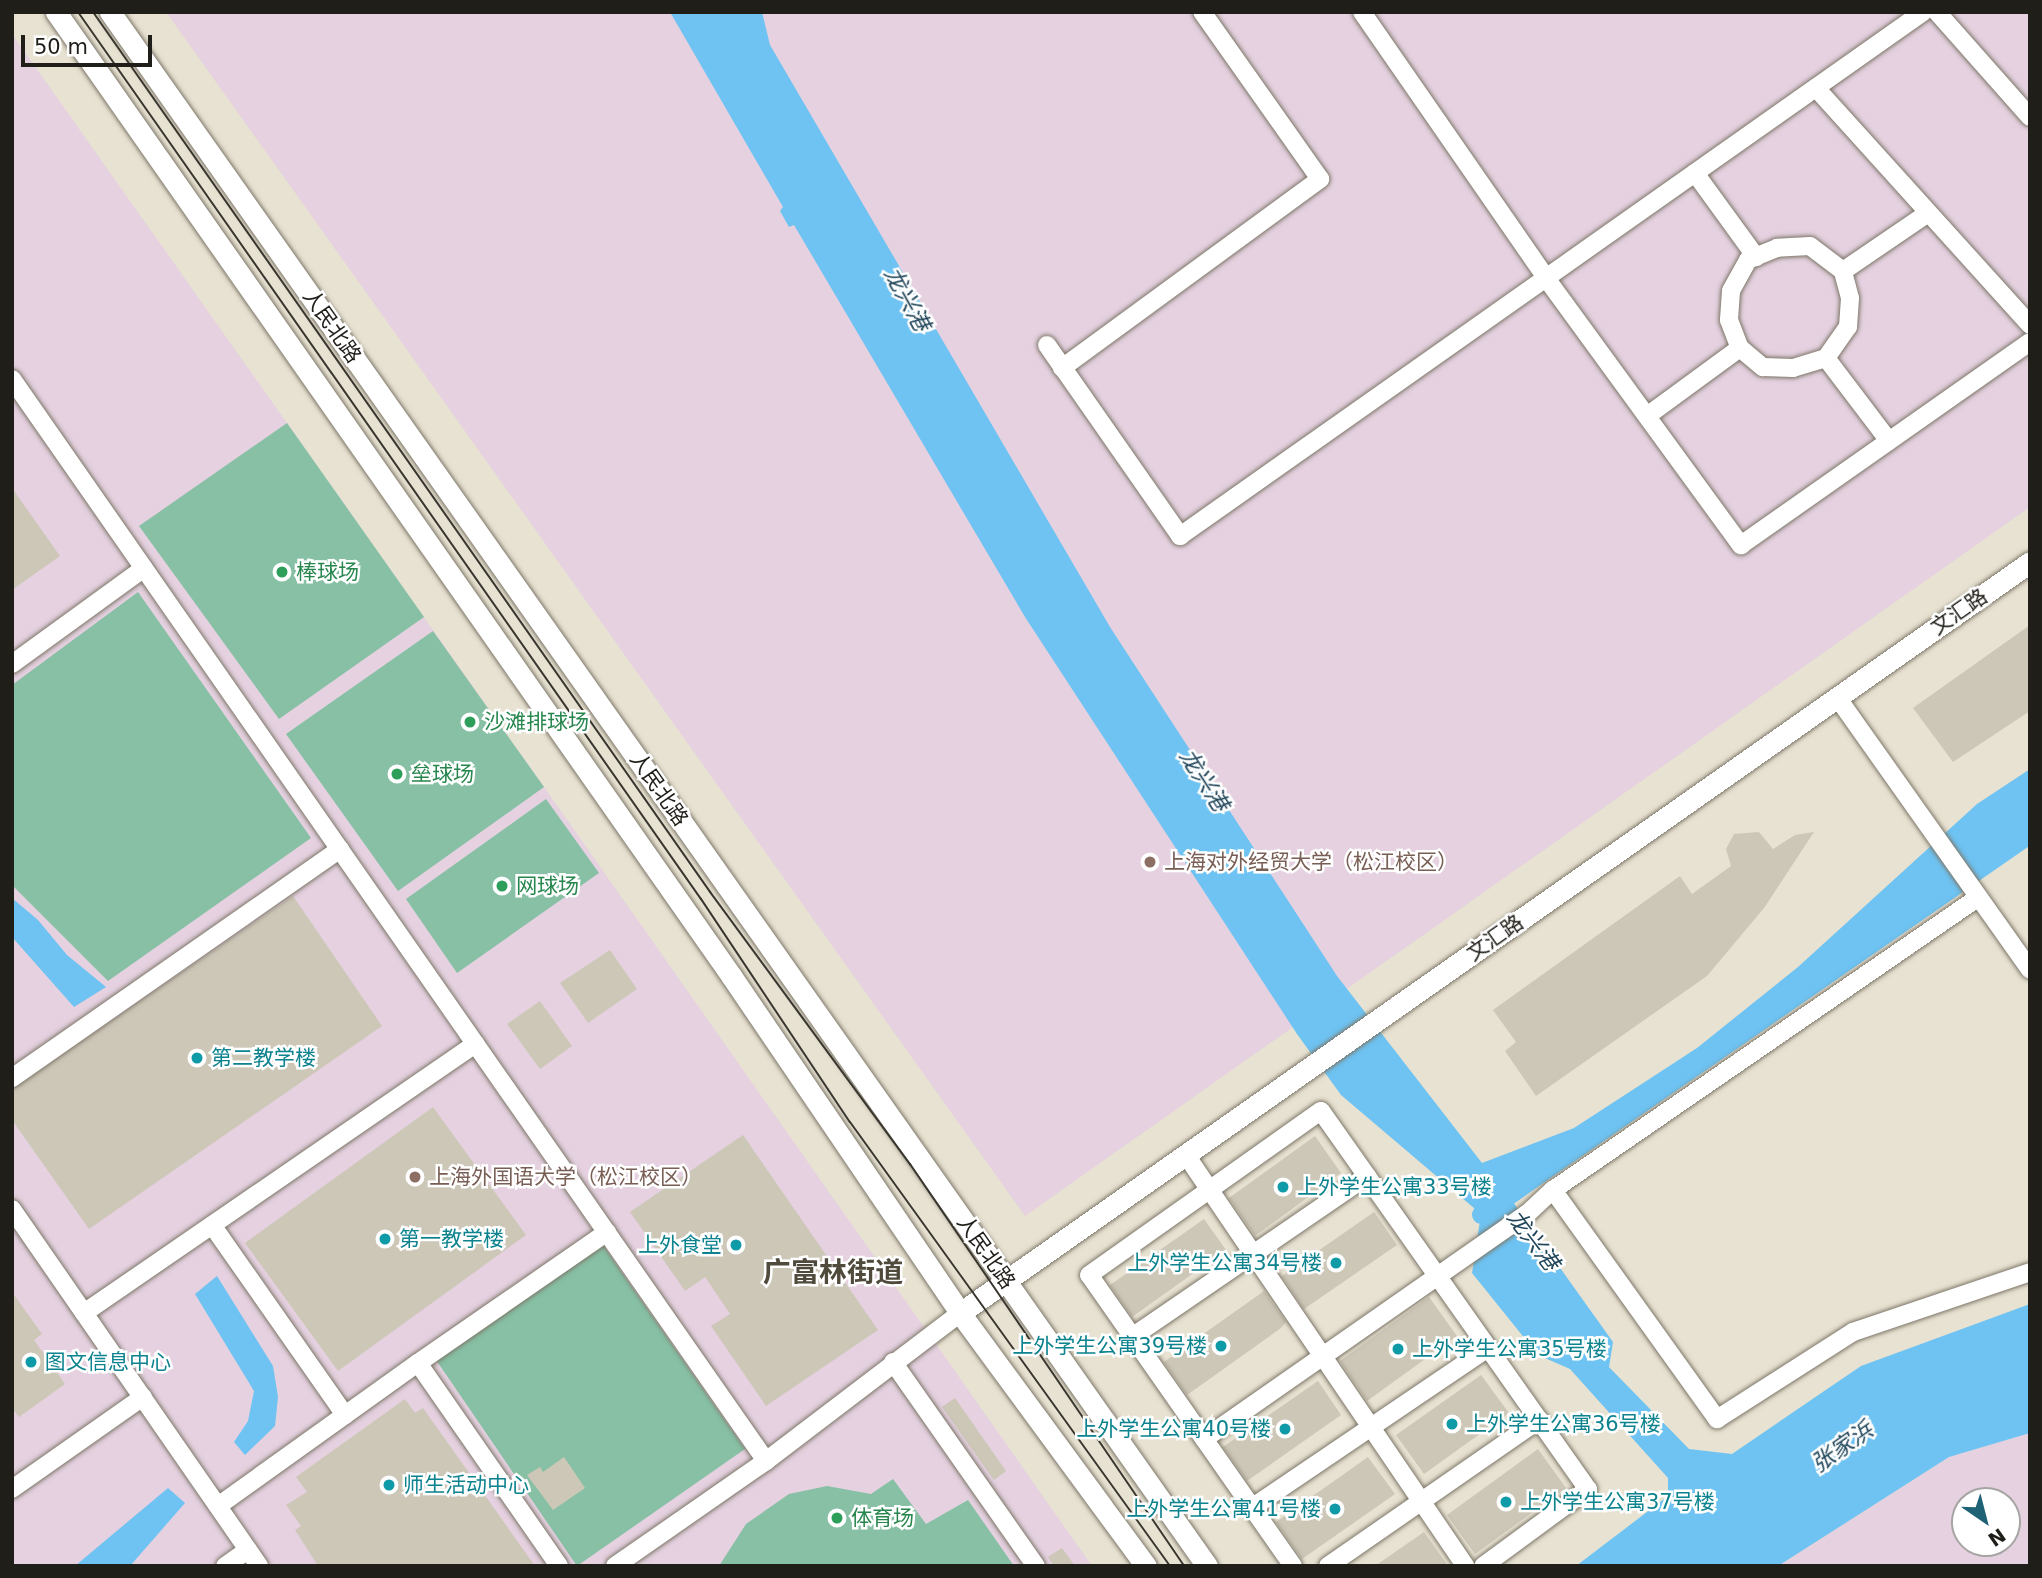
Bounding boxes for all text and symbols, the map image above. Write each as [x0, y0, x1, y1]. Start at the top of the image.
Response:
scale bar [24, 21, 156, 65]
text: 50 m [34, 35, 88, 59]
water label: 龙兴港 [878, 262, 936, 336]
street label: 人民北路 [298, 284, 366, 368]
place label: 棒球场 [296, 559, 359, 585]
marker: 棒球场 [274, 564, 290, 580]
street label: 文汇路 [1926, 584, 1992, 640]
place label: 沙滩排球场 [484, 709, 589, 735]
marker: 沙滩排球场 [462, 714, 478, 730]
water label: 龙兴港 [1174, 744, 1234, 816]
street label: 人民北路 [625, 747, 693, 831]
place label: 垒球场 [411, 761, 474, 787]
marker: 垒球场 [389, 766, 405, 782]
place label: 上海对外经贸大学（松江校区） [1164, 849, 1458, 875]
marker: 上海对外经贸大学（松江校区） [1142, 854, 1158, 870]
place label: 网球场 [516, 873, 579, 899]
marker: 网球场 [494, 878, 510, 894]
street label: 文汇路 [1462, 910, 1528, 966]
place label: 第二教学楼 [211, 1045, 316, 1071]
marker: 第二教学楼 [189, 1050, 205, 1066]
place label: 上海外国语大学（松江校区） [429, 1164, 702, 1190]
marker: 上海外国语大学（松江校区） [407, 1169, 423, 1185]
place label: 上外学生公寓33号楼 [1297, 1174, 1492, 1200]
marker: 上外学生公寓33号楼 [1275, 1179, 1291, 1195]
water label: 龙兴港 [1501, 1204, 1565, 1276]
street label: 人民北路 [952, 1210, 1020, 1294]
place label: 第一教学楼 [399, 1226, 504, 1252]
marker: 第一教学楼 [377, 1231, 393, 1247]
place label: 上外食堂 [638, 1232, 722, 1258]
marker: 上外食堂 [728, 1237, 744, 1253]
place label: 上外学生公寓34号楼 [1127, 1250, 1322, 1276]
marker: 上外学生公寓34号楼 [1328, 1255, 1344, 1271]
district label: 广富林街道 [763, 1256, 903, 1290]
place label: 上外学生公寓39号楼 [1012, 1333, 1207, 1359]
place label: 上外学生公寓35号楼 [1412, 1336, 1607, 1362]
marker: 上外学生公寓39号楼 [1213, 1338, 1229, 1354]
marker: 上外学生公寓35号楼 [1390, 1341, 1406, 1357]
place label: 图文信息中心 [45, 1349, 171, 1375]
marker: 图文信息中心 [23, 1354, 39, 1370]
place label: 上外学生公寓36号楼 [1466, 1411, 1661, 1437]
place label: 上外学生公寓40号楼 [1076, 1416, 1271, 1442]
marker: 上外学生公寓36号楼 [1444, 1416, 1460, 1432]
water label: 张家浜 [1806, 1416, 1878, 1478]
marker: 上外学生公寓40号楼 [1277, 1421, 1293, 1437]
place label: 师生活动中心 [403, 1472, 529, 1498]
marker: 师生活动中心 [381, 1477, 397, 1493]
north arrow [1951, 1487, 2021, 1557]
place label: 上外学生公寓37号楼 [1520, 1489, 1715, 1515]
marker: 上外学生公寓37号楼 [1498, 1494, 1514, 1510]
place label: 上外学生公寓41号楼 [1126, 1496, 1321, 1522]
marker: 上外学生公寓41号楼 [1327, 1501, 1343, 1517]
place label: 体育场 [851, 1505, 914, 1531]
marker: 体育场 [829, 1510, 845, 1526]
text: N [1984, 1524, 2010, 1551]

